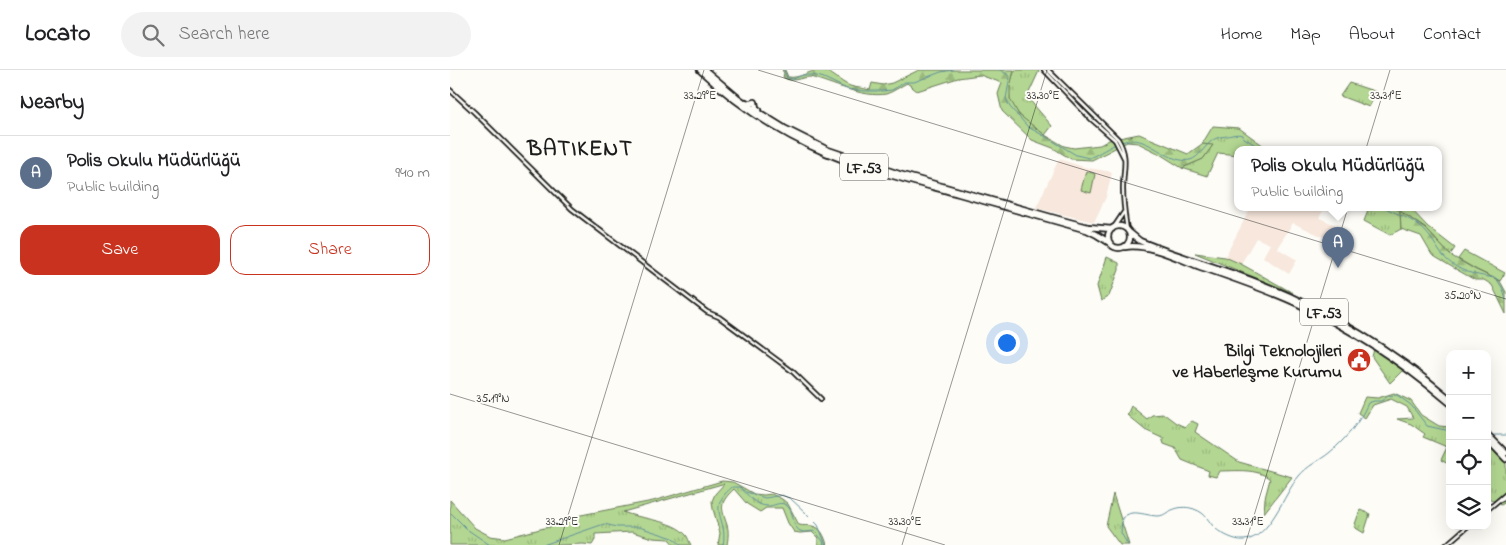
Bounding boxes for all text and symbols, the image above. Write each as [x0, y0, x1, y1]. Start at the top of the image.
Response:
search box [121, 12, 471, 57]
text: Locato [25, 17, 91, 52]
icon: search [139, 21, 167, 49]
text: Search here [179, 21, 270, 48]
text: Home [1221, 22, 1262, 48]
text: Map [1290, 22, 1321, 48]
text: About [1349, 22, 1395, 48]
text: Contact [1423, 22, 1481, 48]
text: 33.29°E [684, 87, 716, 105]
text: 33.30°E [1027, 87, 1060, 105]
text: 33.31°E [1370, 87, 1402, 105]
text: Nearby [20, 88, 84, 118]
district label: BATIKENT [526, 134, 633, 166]
popup [1234, 146, 1442, 211]
text: Polis Okulu Müdürlüğü [67, 148, 241, 175]
text: Polis Okulu Müdürlüğü [1251, 153, 1425, 180]
road number: LF.53 [840, 154, 888, 180]
text: A [31, 161, 41, 185]
text: 940 m [395, 161, 430, 185]
text: Public building [67, 175, 159, 199]
text: Public building [1251, 180, 1343, 204]
button: Save [20, 225, 220, 275]
button: Share [230, 225, 430, 275]
pin: A [1322, 227, 1354, 268]
text: 35.20°N [1445, 287, 1481, 305]
road number: LF.53 [1300, 298, 1348, 326]
your location [994, 330, 1020, 356]
place label: Bilgi Teknolojileri ve Haberleşme Kurumu [1172, 339, 1342, 386]
public building icon: Bilgi Teknolojileri ve Haberleşme Kurumu [1346, 347, 1372, 373]
map controls [1446, 350, 1491, 530]
button: + [1446, 350, 1491, 395]
text: 35.19°N [476, 390, 510, 408]
button: − [1446, 395, 1491, 440]
button: locate [1446, 440, 1491, 485]
button: layers [1446, 485, 1491, 530]
text: 33.29°E [546, 513, 578, 531]
text: 33.30°E [889, 513, 922, 531]
text: 33.31°E [1232, 513, 1264, 531]

